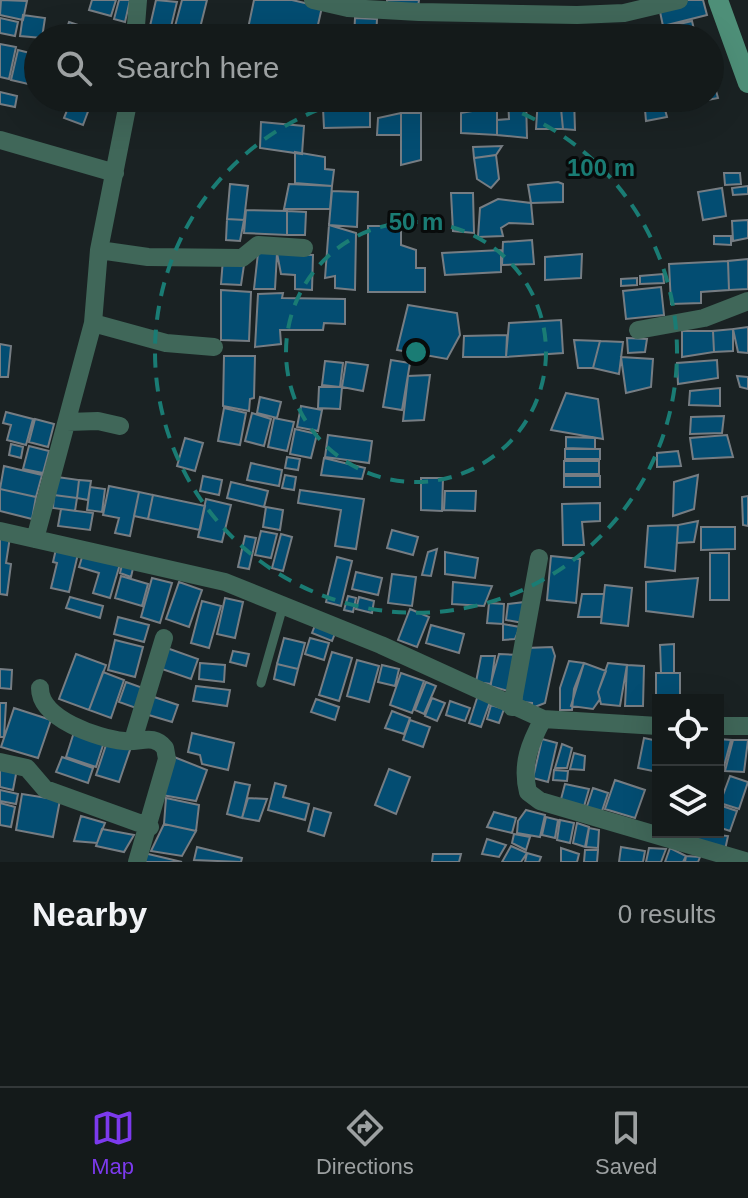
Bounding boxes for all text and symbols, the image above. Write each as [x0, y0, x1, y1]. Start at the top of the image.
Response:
search box [24, 24, 724, 112]
icon: search [52, 46, 96, 90]
text: Search here [116, 51, 279, 84]
text: 100 m [567, 154, 635, 181]
text: 50 m [389, 208, 443, 235]
centre of rings [402, 338, 430, 366]
map controls [652, 694, 724, 838]
button: locate [652, 694, 724, 766]
button: layers [652, 766, 724, 838]
text: Nearby [32, 895, 147, 933]
text: 0 results [618, 899, 716, 929]
tab: Map [91, 1106, 135, 1180]
tab: Directions [316, 1106, 414, 1180]
tab: Saved [595, 1106, 657, 1180]

